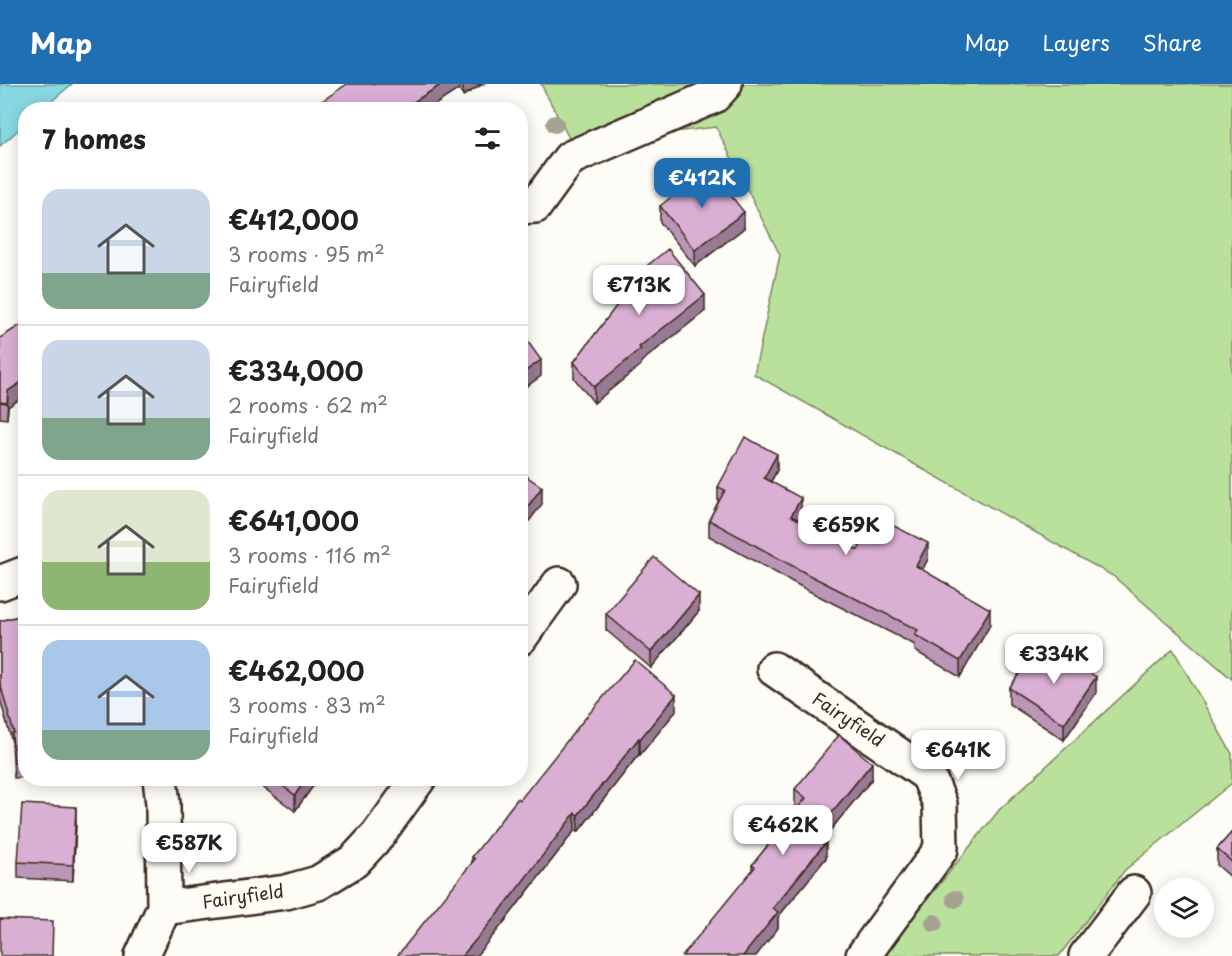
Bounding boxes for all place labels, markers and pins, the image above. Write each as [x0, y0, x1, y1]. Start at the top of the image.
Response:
pin: €412K [660, 158, 744, 209]
pin: €713K [597, 265, 681, 316]
pin: €659K [804, 505, 888, 556]
pin: €334K [1012, 634, 1096, 685]
pin: €641K [916, 730, 1000, 781]
pin: €462K [741, 805, 825, 856]
pin: €587K [147, 823, 231, 874]

